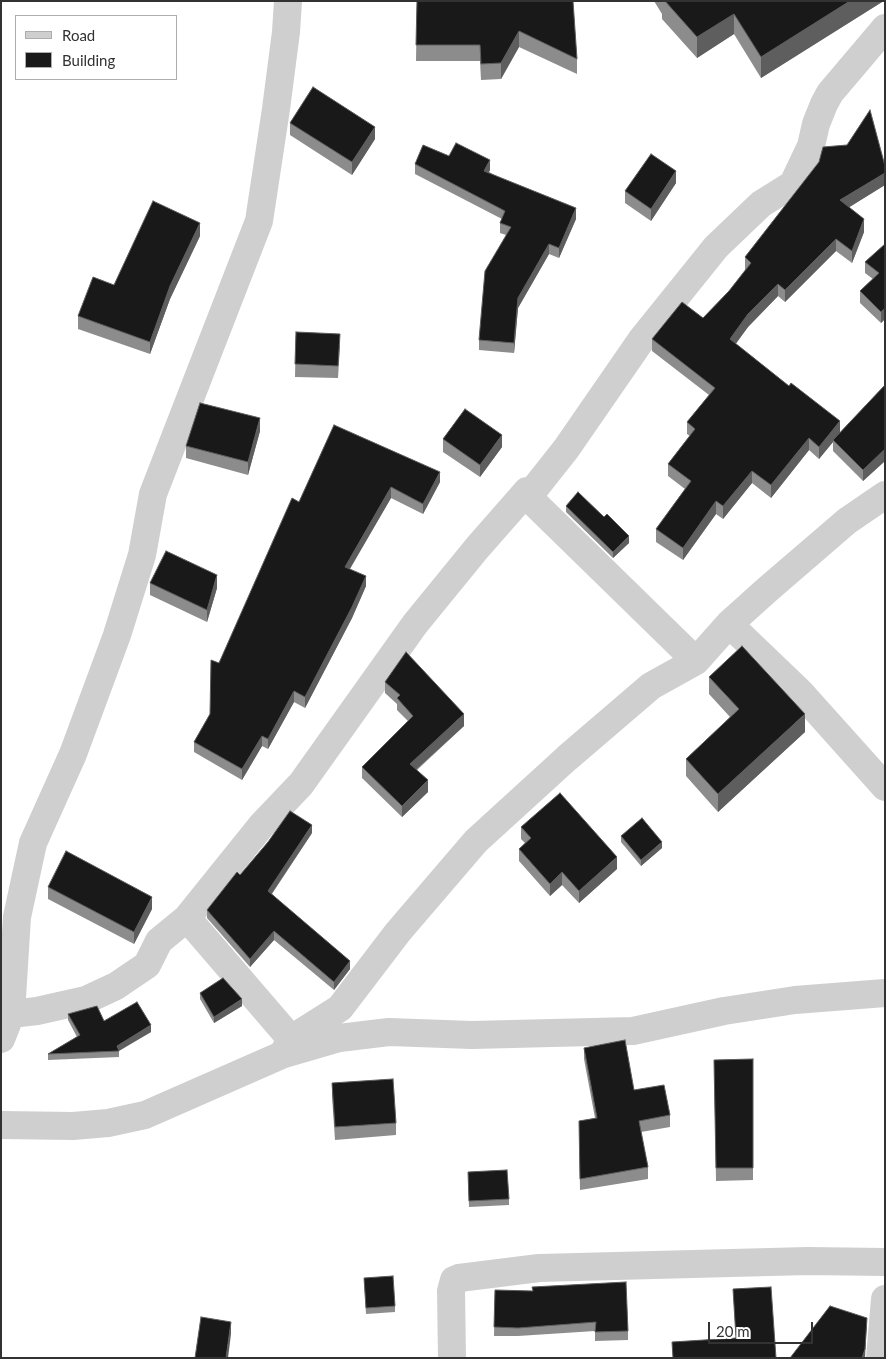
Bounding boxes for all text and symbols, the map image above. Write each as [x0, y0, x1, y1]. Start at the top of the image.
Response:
legend [15, 15, 178, 80]
text: Road [62, 26, 95, 44]
text: Building [62, 51, 115, 69]
scale bar [711, 1312, 816, 1344]
text: 20 m [716, 1322, 750, 1340]

